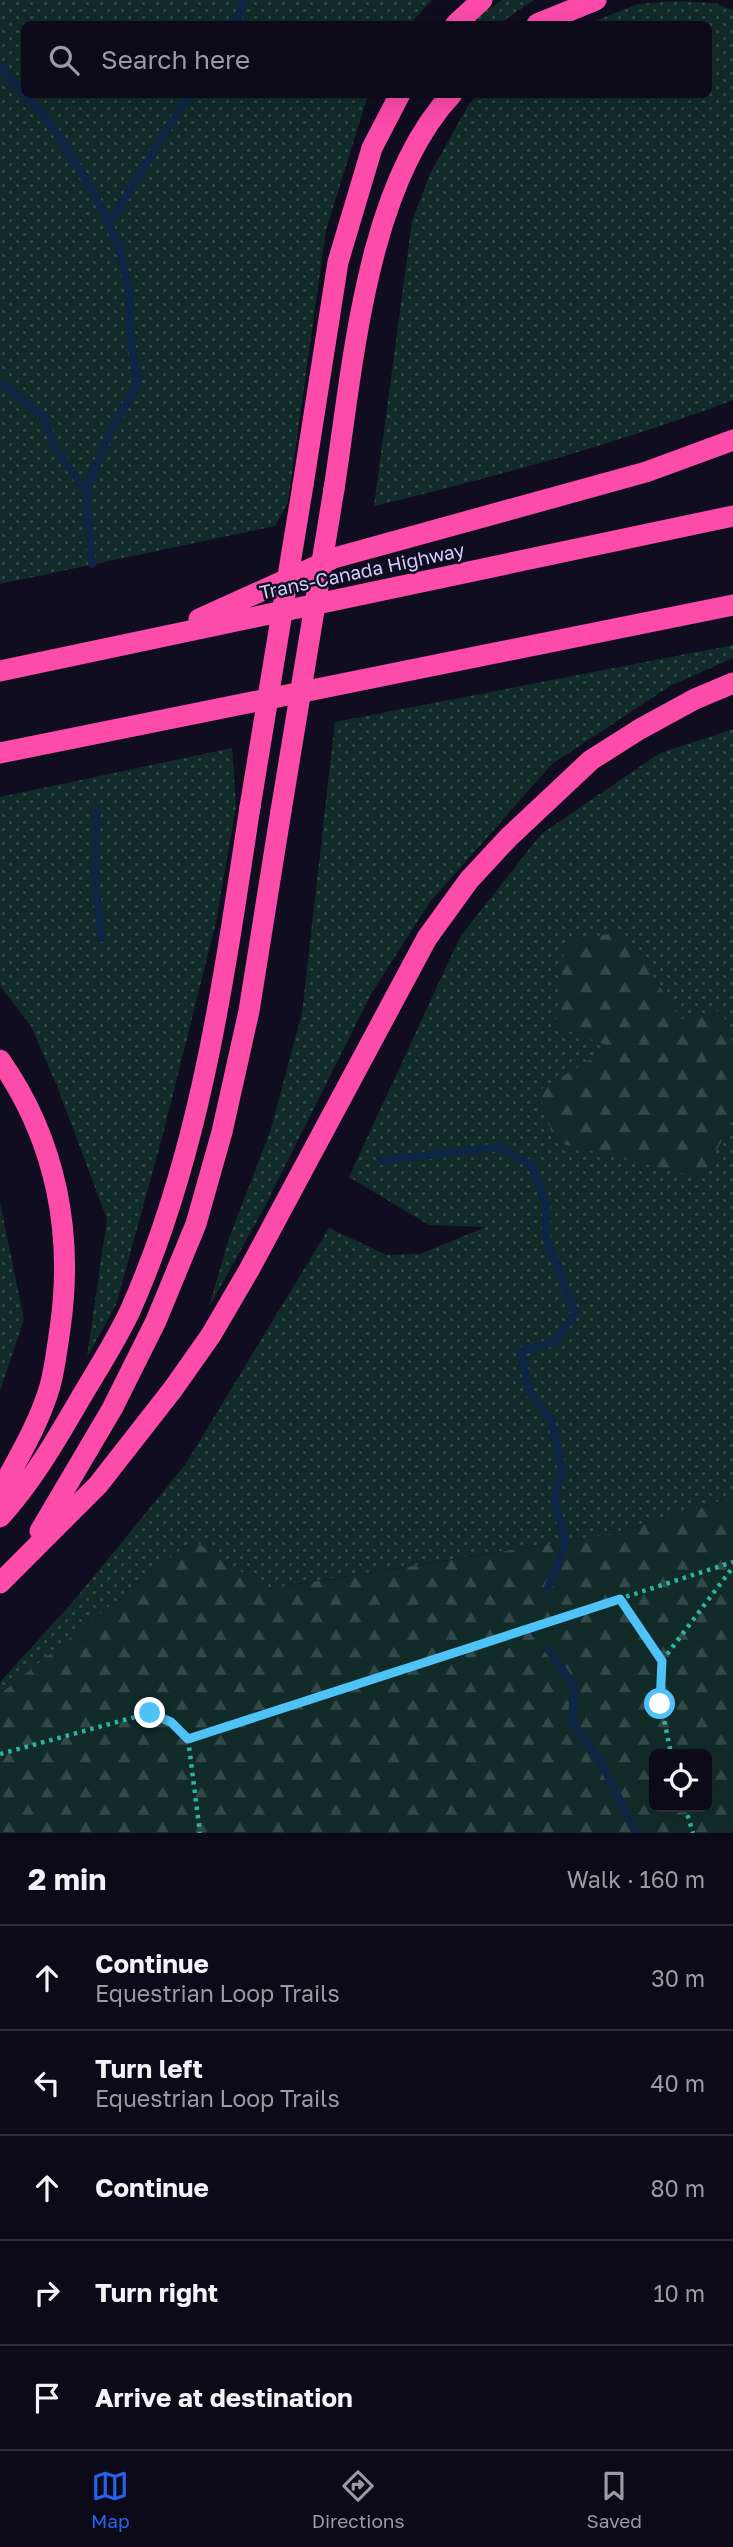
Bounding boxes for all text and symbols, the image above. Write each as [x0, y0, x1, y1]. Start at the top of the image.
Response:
search box [21, 21, 712, 98]
icon: search [45, 41, 83, 79]
text: Search here [101, 44, 250, 75]
street label: Trans-Canada Highway [257, 537, 467, 603]
route start [644, 1688, 675, 1719]
route end [134, 1697, 165, 1728]
map controls [649, 1749, 712, 1812]
button: locate [649, 1749, 712, 1812]
text: 2 min [28, 1861, 106, 1897]
text: Walk · 160 m [567, 1865, 705, 1893]
text: Continue [95, 1948, 209, 1979]
icon: ahead [28, 1959, 66, 1997]
text: 30 m [651, 1964, 705, 1992]
text: Equestrian Loop Trails [95, 1979, 340, 2007]
text: Turn left [95, 2053, 203, 2084]
icon: left [28, 2064, 66, 2102]
text: 40 m [651, 2069, 705, 2097]
text: Equestrian Loop Trails [95, 2084, 340, 2112]
icon: ahead [28, 2169, 66, 2207]
text: Continue [95, 2172, 209, 2203]
text: 80 m [651, 2174, 705, 2202]
icon: right [28, 2274, 66, 2312]
text: Turn right [95, 2277, 218, 2308]
text: 10 m [653, 2279, 705, 2307]
icon: arrive [28, 2379, 66, 2417]
text: Arrive at destination [95, 2382, 353, 2413]
tab: Map [91, 2467, 130, 2532]
tab: Directions [312, 2467, 405, 2532]
tab: Saved [587, 2467, 642, 2532]

